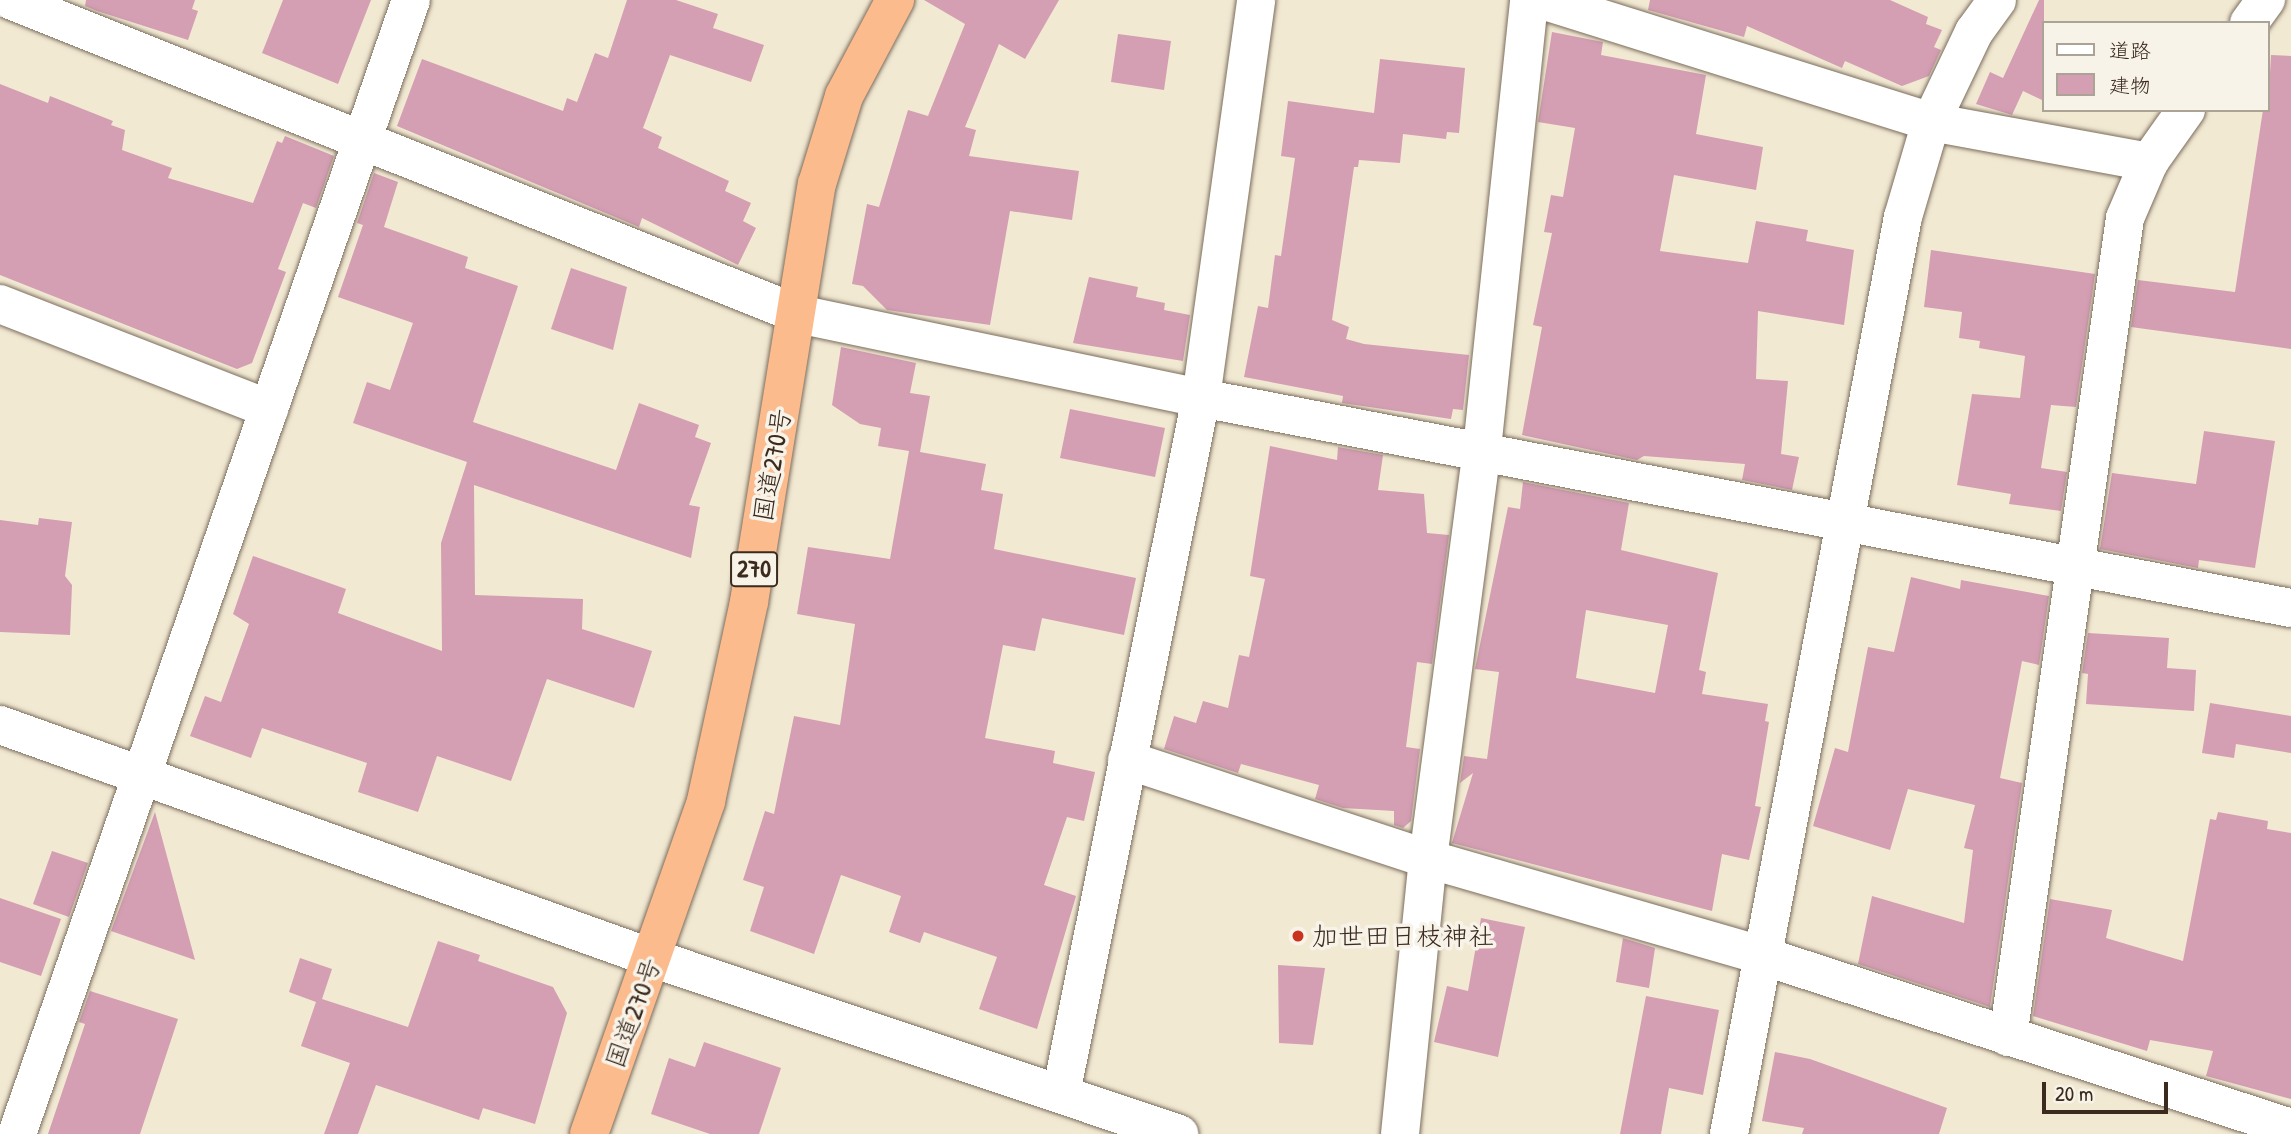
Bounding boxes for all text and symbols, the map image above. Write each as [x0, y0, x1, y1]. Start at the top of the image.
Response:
legend [2042, 21, 2270, 112]
text: 道路 [2109, 36, 2151, 65]
text: 建物 [2109, 71, 2151, 100]
street label: 国道270号 [747, 406, 797, 524]
road number: 270 [730, 548, 778, 590]
place label: 加世田日枝神社 [1312, 920, 1494, 952]
marker: 加世田日枝神社 [1290, 928, 1306, 944]
street label: 国道270号 [599, 954, 667, 1072]
scale bar [2046, 1068, 2172, 1112]
text: 20 m [2055, 1079, 2093, 1108]

